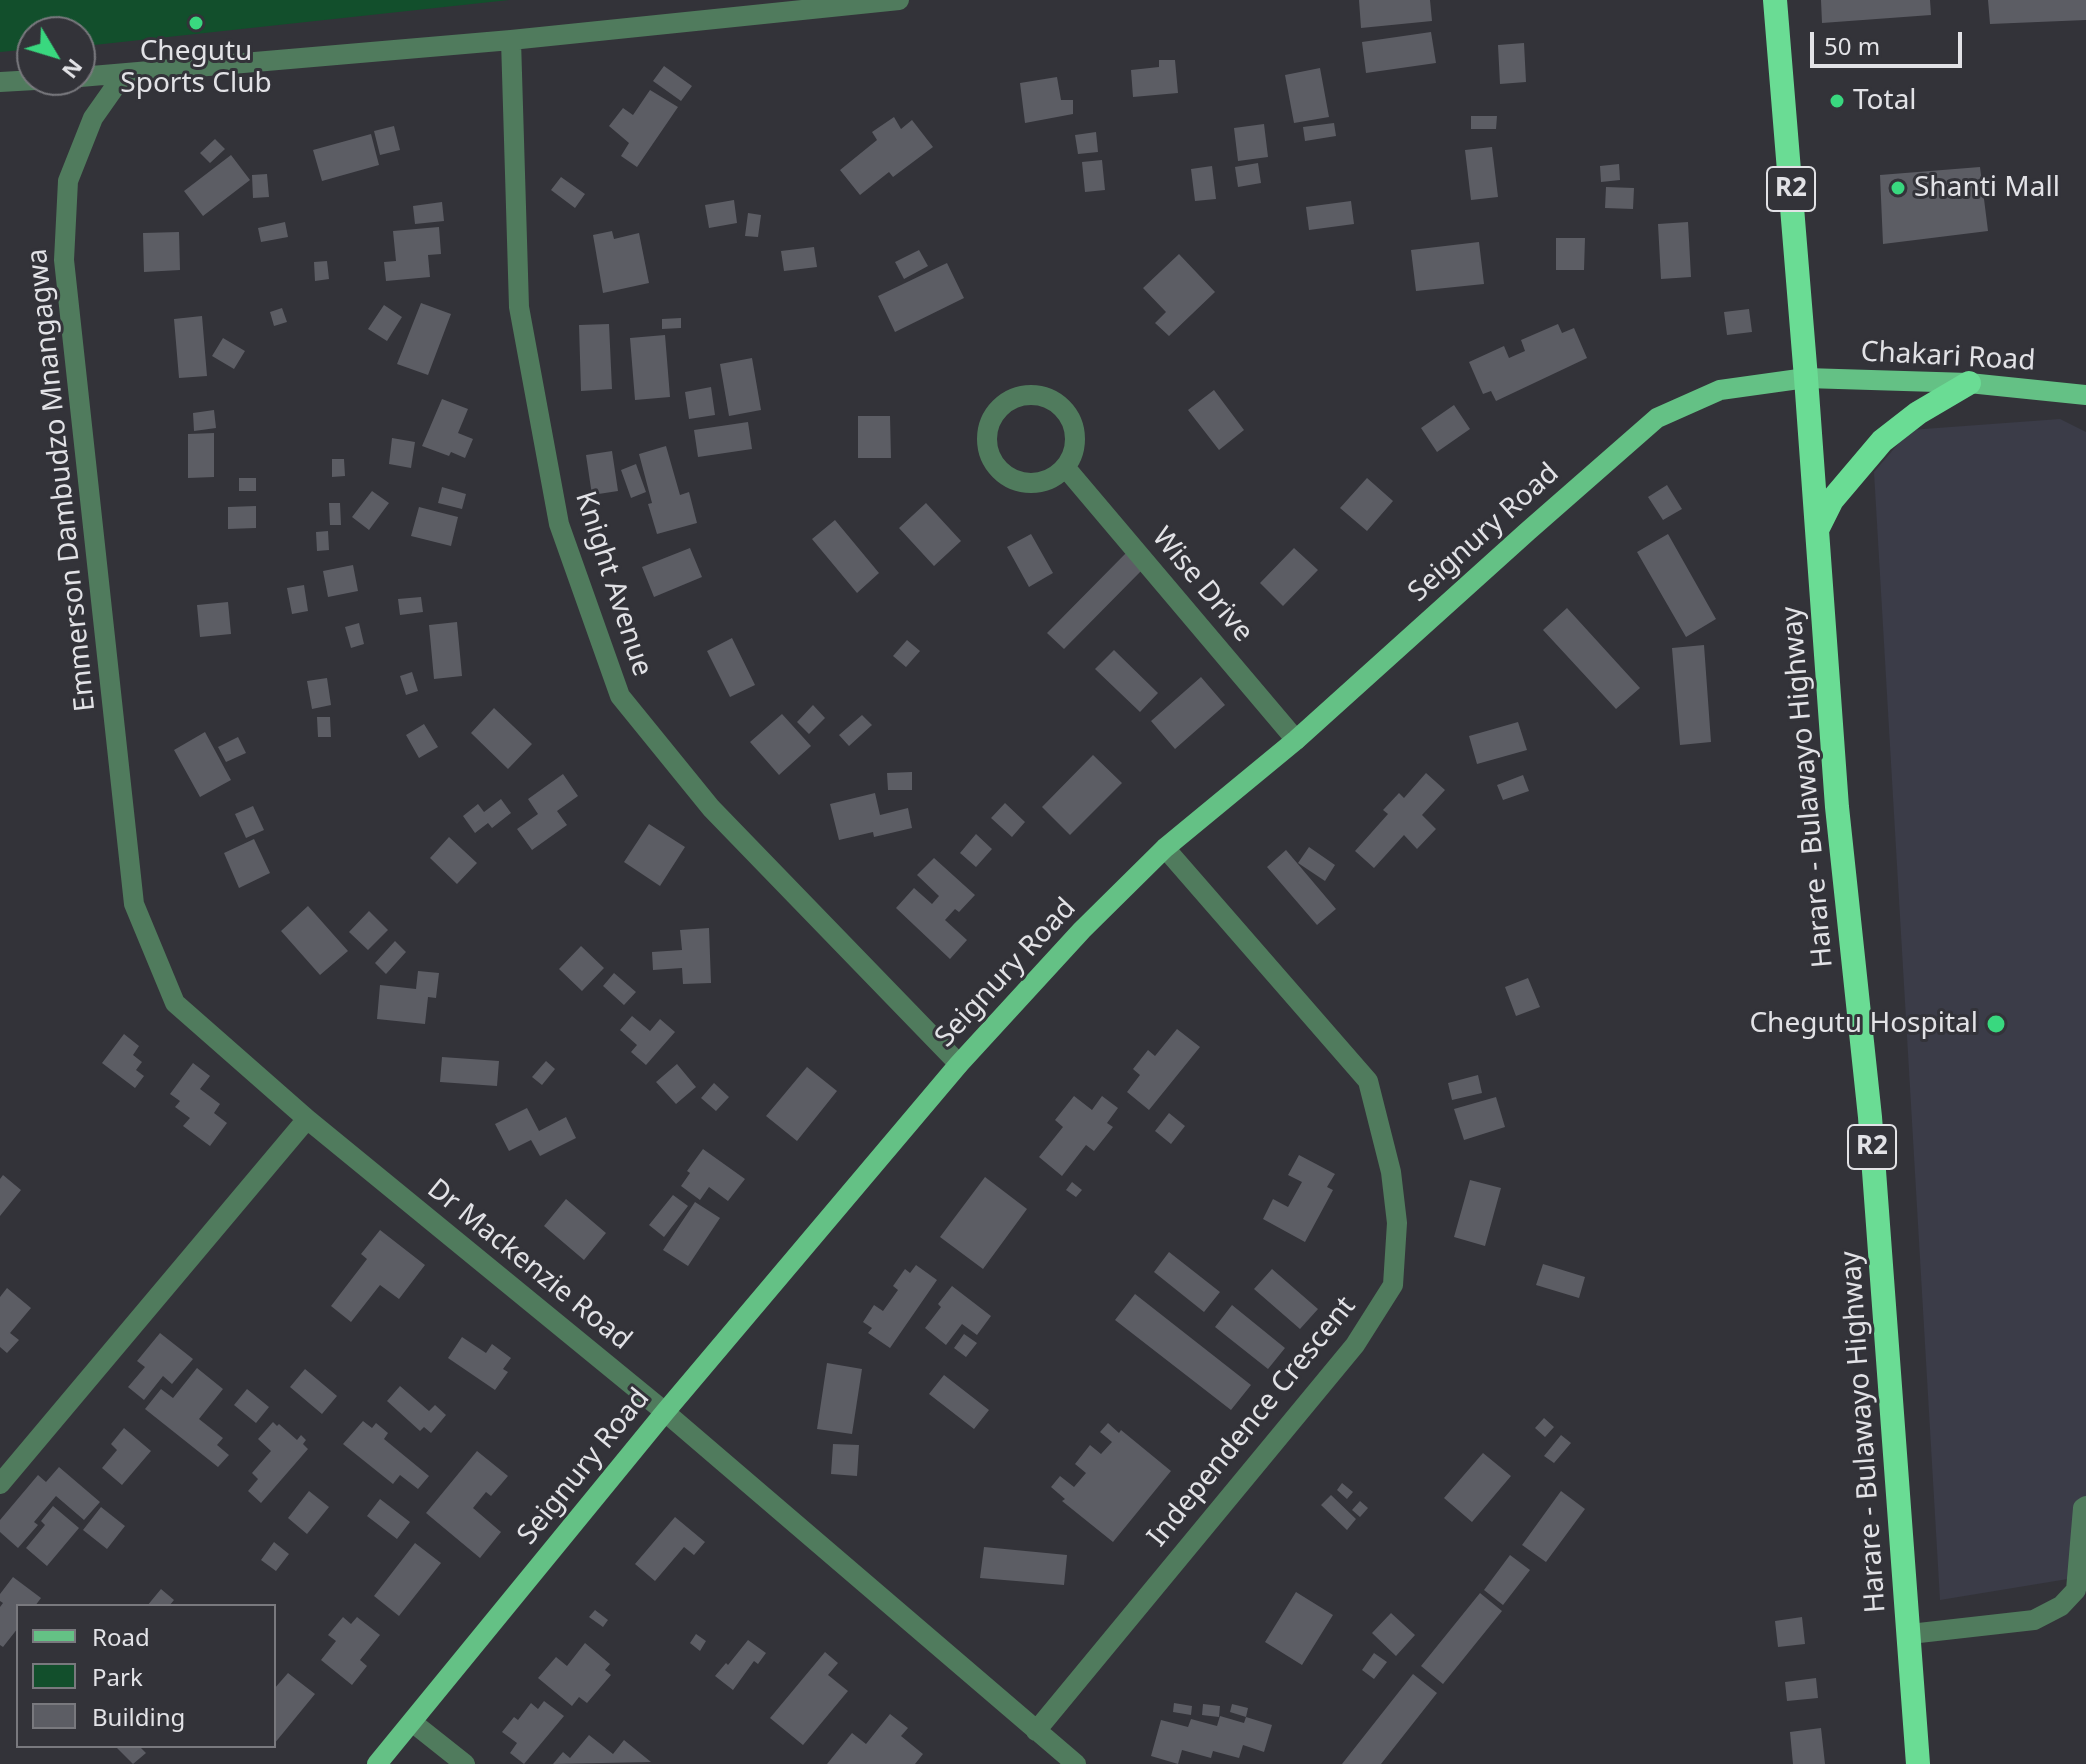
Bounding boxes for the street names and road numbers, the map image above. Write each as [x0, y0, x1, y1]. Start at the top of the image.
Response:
road number: R2 [1767, 167, 1815, 211]
street label: Emmerson Dambudzo Mnangagwa [21, 247, 103, 713]
street label: Chakari Road [1860, 336, 2036, 378]
street label: Seignury Road [1402, 457, 1566, 609]
street label: Knight Avenue [567, 487, 659, 681]
street label: Wise Drive [1144, 521, 1260, 649]
street label: Harare - Bulawayo Highway [1775, 605, 1841, 969]
street label: Seignury Road [929, 892, 1083, 1054]
road number: R2 [1848, 1125, 1896, 1169]
street label: Dr Mackenzie Road [420, 1172, 638, 1358]
street label: Harare - Bulawayo Highway [1835, 1250, 1893, 1614]
street label: Independence Crescent [1141, 1290, 1363, 1554]
street label: Seignury Road [511, 1382, 657, 1552]

